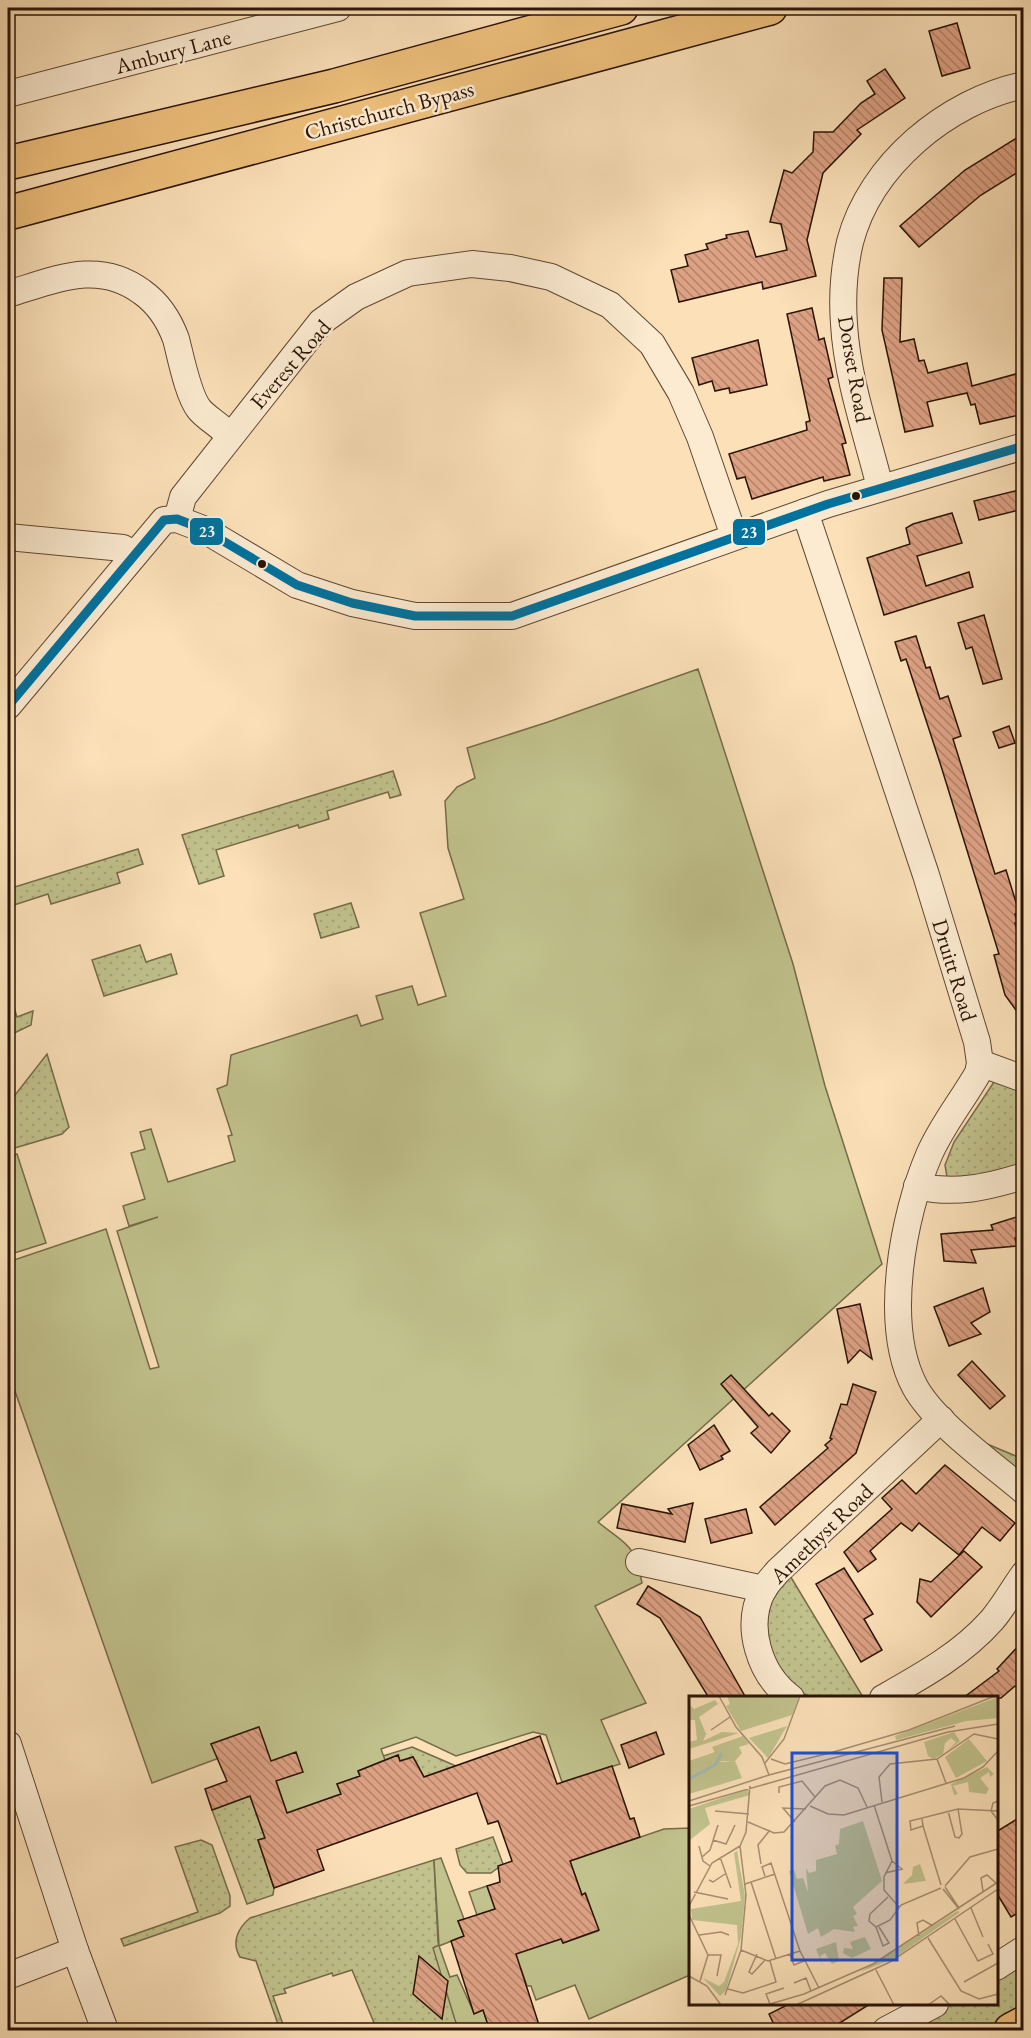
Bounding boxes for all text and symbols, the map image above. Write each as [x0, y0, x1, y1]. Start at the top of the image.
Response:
street label: Ambury Lane [111, 22, 234, 81]
street label: Christchurch Bypass [301, 74, 477, 147]
street label: Everest Road [243, 313, 338, 415]
street label: Dorset Road [831, 313, 878, 426]
unlabelled marker [850, 490, 862, 502]
line badge: 23 [189, 517, 224, 546]
line badge: 23 [732, 518, 766, 546]
text: 23 [199, 521, 215, 542]
text: 23 [741, 522, 757, 543]
unlabelled marker [256, 558, 268, 570]
street label: Druitt Road [925, 916, 984, 1026]
street label: Amethyst Road [763, 1476, 880, 1590]
inset map [689, 1696, 998, 2005]

